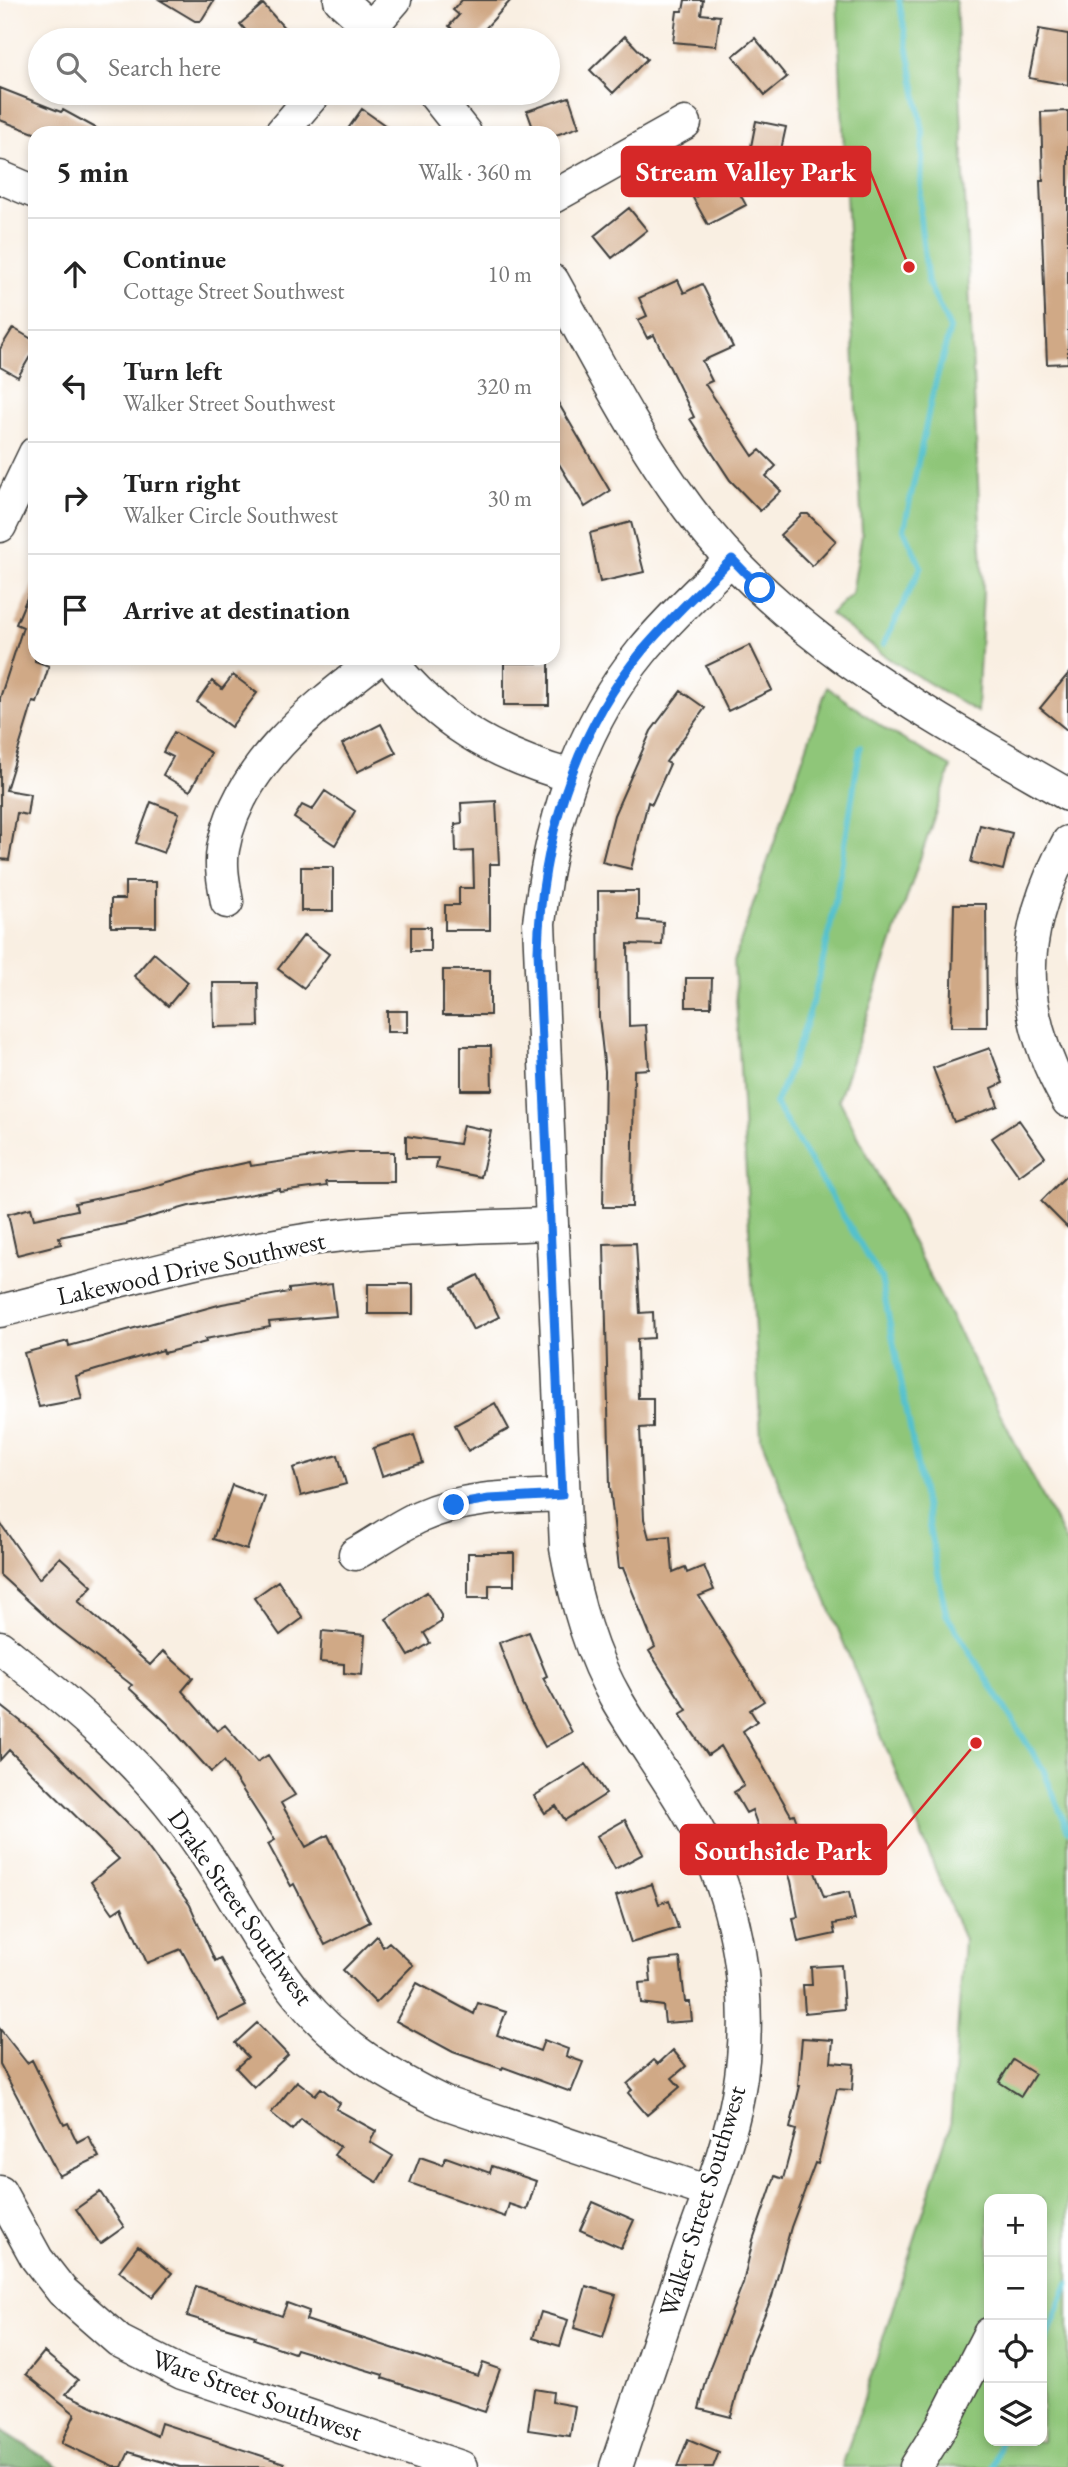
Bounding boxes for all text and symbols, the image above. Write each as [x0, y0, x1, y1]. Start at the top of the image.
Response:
search box [28, 28, 560, 105]
icon: search [52, 48, 90, 86]
text: Search here [108, 50, 221, 84]
callout: Stream Valley Park [622, 147, 870, 196]
text: 5 min [56, 152, 129, 191]
text: Stream Valley Park [636, 153, 857, 189]
text: Walk · 360 m [418, 157, 532, 187]
text: Continue [123, 242, 226, 276]
icon: ahead [56, 255, 94, 293]
text: 10 m [487, 259, 532, 289]
text: Cottage Street Southwest [123, 276, 345, 306]
text: Turn left [123, 354, 222, 388]
icon: left [56, 367, 94, 405]
text: 320 m [476, 371, 532, 401]
text: Walker Street Southwest [123, 388, 335, 418]
text: Turn right [123, 466, 241, 500]
icon: right [56, 479, 94, 517]
text: 30 m [487, 483, 532, 513]
text: Walker Circle Southwest [123, 500, 338, 530]
route start [744, 572, 775, 603]
icon: arrive [56, 591, 94, 629]
text: Arrive at destination [123, 593, 350, 627]
street label: Lakewood Drive Southwest [54, 1223, 328, 1313]
route end [438, 1489, 469, 1520]
street label: Drake Street Southwest [161, 1802, 321, 2012]
callout: Southside Park [681, 1825, 886, 1874]
text: Southside Park [695, 1832, 872, 1868]
street label: Walker Street Southwest [651, 2081, 753, 2321]
map controls [984, 2194, 1047, 2446]
button: + [984, 2194, 1047, 2257]
button: − [984, 2257, 1047, 2320]
button: locate [984, 2320, 1047, 2383]
street label: Ware Street Southwest [147, 2341, 367, 2449]
button: layers [984, 2383, 1047, 2446]

